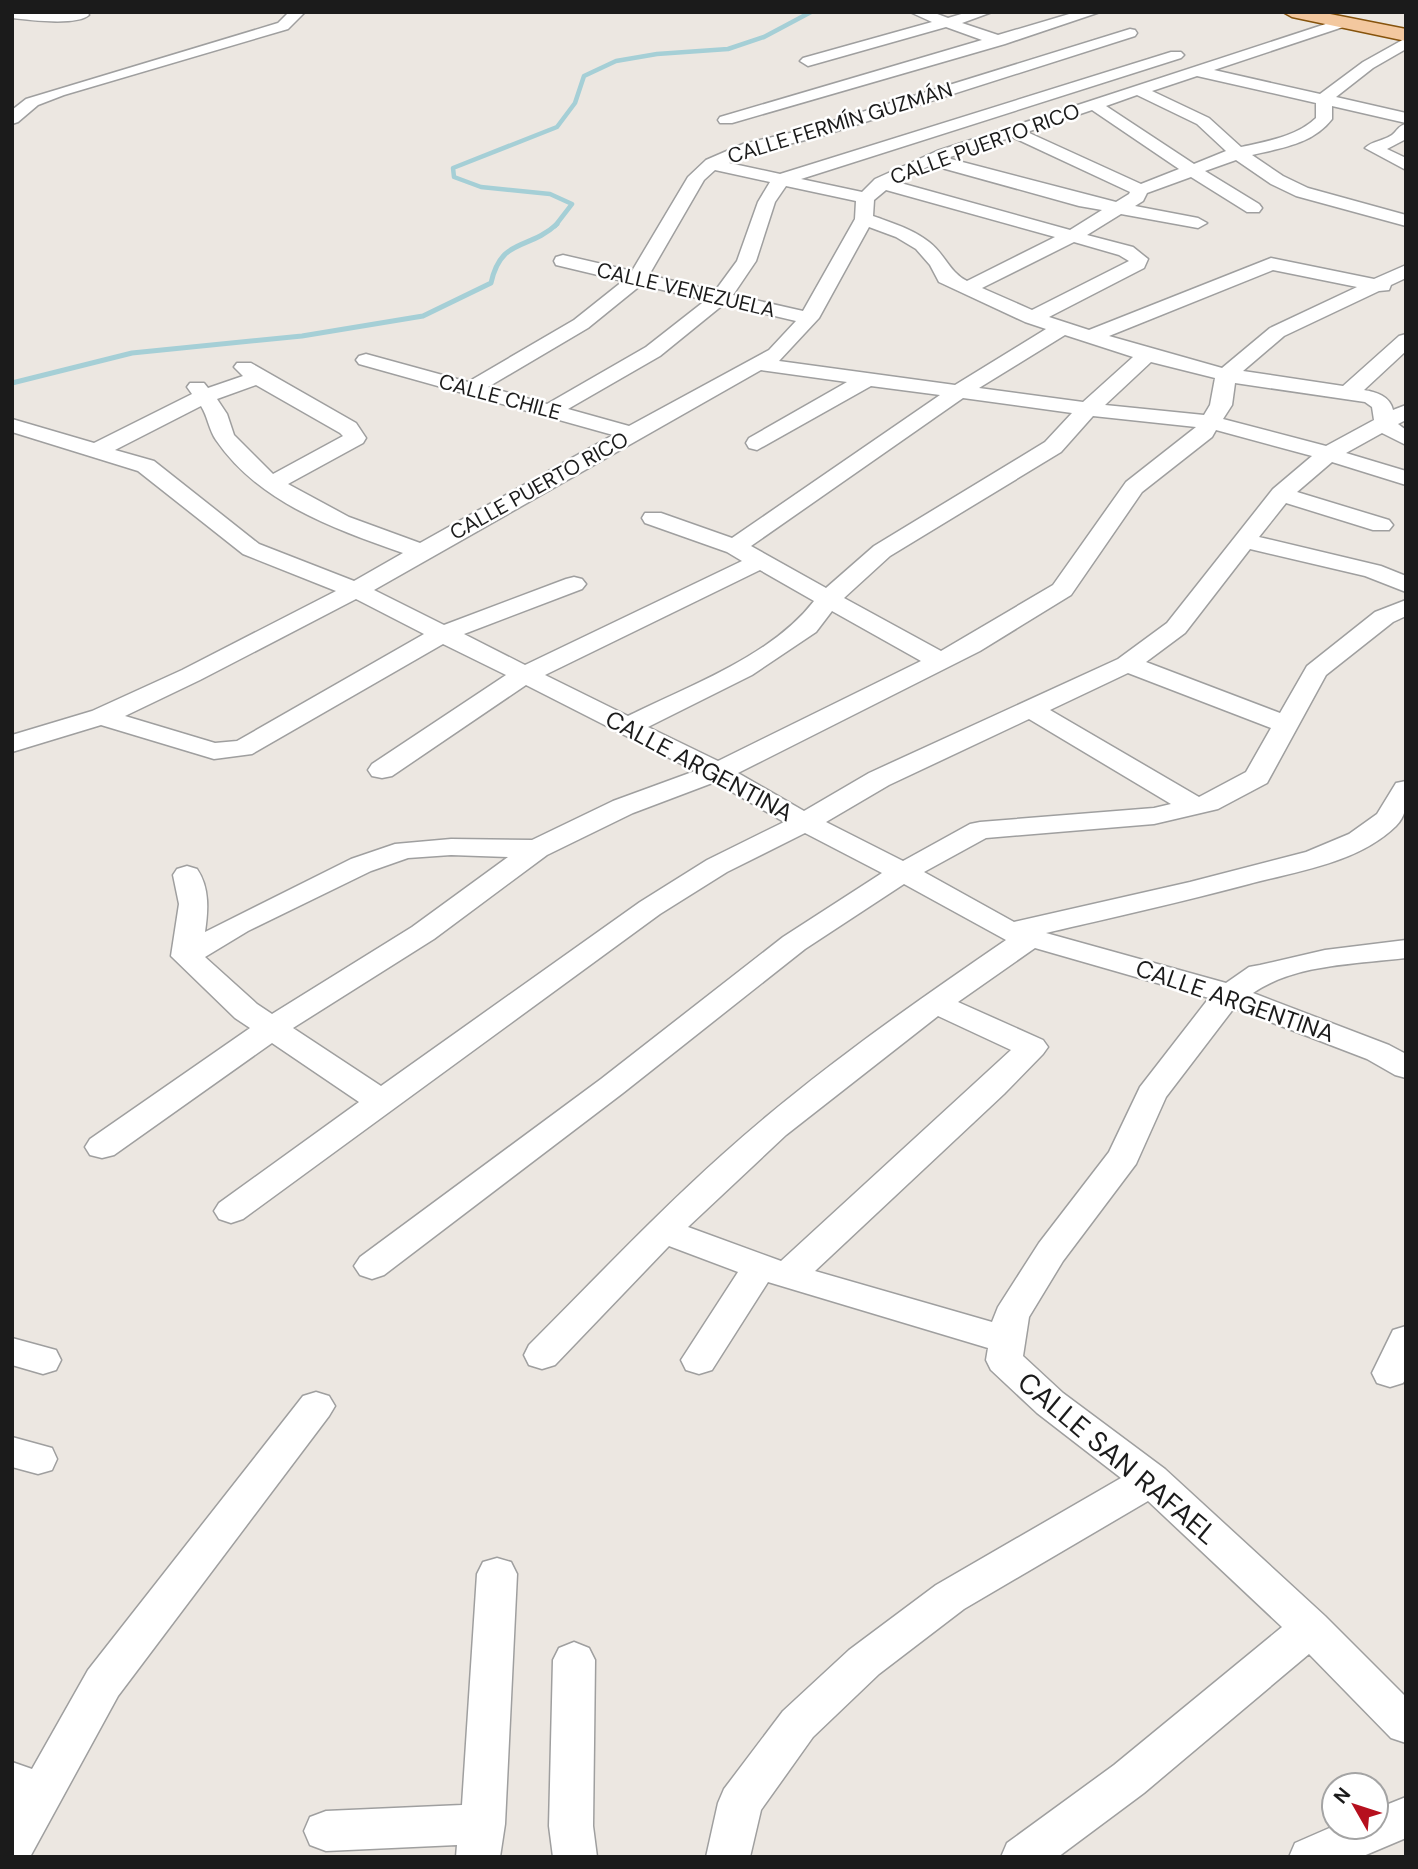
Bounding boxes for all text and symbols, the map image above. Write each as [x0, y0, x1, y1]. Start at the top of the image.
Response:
street label: CALLE FERMÍN GUZMÁN [724, 75, 956, 171]
street label: CALLE PUERTO RICO [886, 97, 1084, 191]
street label: CALLE VENEZUELA [594, 256, 778, 324]
street label: CALLE CHILE [436, 367, 564, 427]
street label: CALLE PUERTO RICO [445, 425, 633, 547]
street label: CALLE ARGENTINA [600, 703, 798, 828]
street label: CALLE ARGENTINA [1132, 952, 1339, 1049]
street label: CALLE SAN RAFAEL [1010, 1364, 1225, 1553]
north arrow [1320, 1771, 1390, 1841]
text: N [1328, 1782, 1356, 1809]

